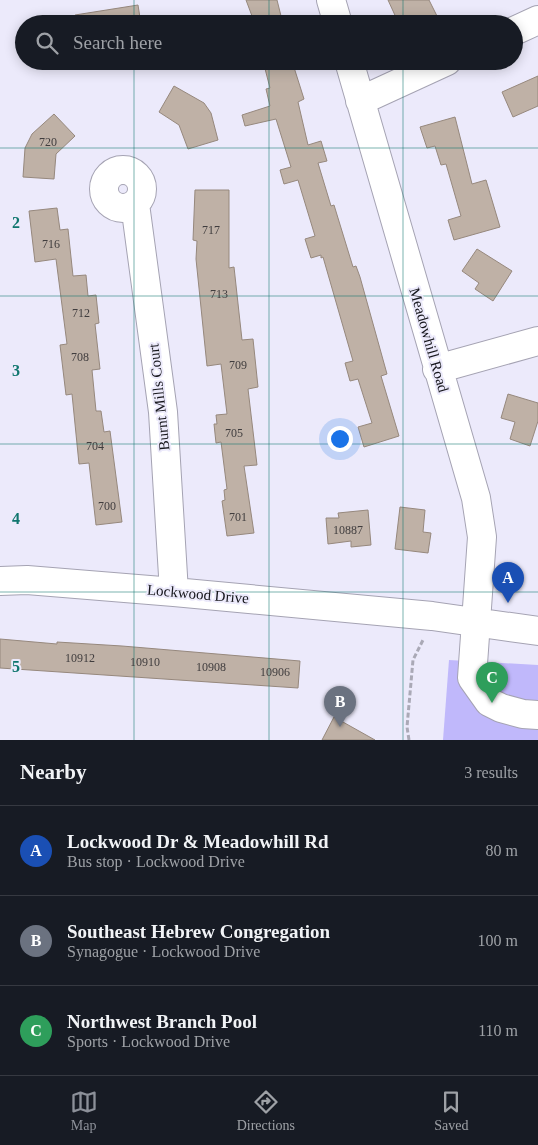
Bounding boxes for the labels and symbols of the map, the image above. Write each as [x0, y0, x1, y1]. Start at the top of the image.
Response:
house number: 720 [39, 135, 57, 149]
text: 2 [12, 214, 20, 231]
house number: 717 [202, 223, 220, 237]
house number: 716 [42, 237, 60, 251]
street label: Meadowhill Road [406, 286, 452, 395]
house number: 713 [210, 287, 228, 301]
house number: 712 [72, 306, 90, 320]
street label: Burnt Mills Court [145, 342, 173, 451]
house number: 708 [71, 350, 89, 364]
house number: 709 [229, 358, 247, 372]
text: 3 [12, 362, 20, 379]
house number: 705 [225, 426, 243, 440]
your location [327, 426, 353, 452]
house number: 704 [86, 439, 104, 453]
house number: 700 [98, 499, 116, 513]
text: 4 [12, 510, 20, 527]
house number: 701 [229, 510, 247, 524]
house number: 10887 [333, 523, 363, 537]
pin: A [492, 562, 524, 603]
street label: Lockwood Drive [146, 582, 250, 606]
house number: 10912 [65, 651, 95, 665]
house number: 10910 [130, 655, 160, 669]
text: 5 [12, 658, 20, 675]
house number: 10908 [196, 660, 226, 674]
pin: C [476, 662, 508, 703]
house number: 10906 [260, 665, 290, 679]
pin: B [324, 686, 356, 727]

